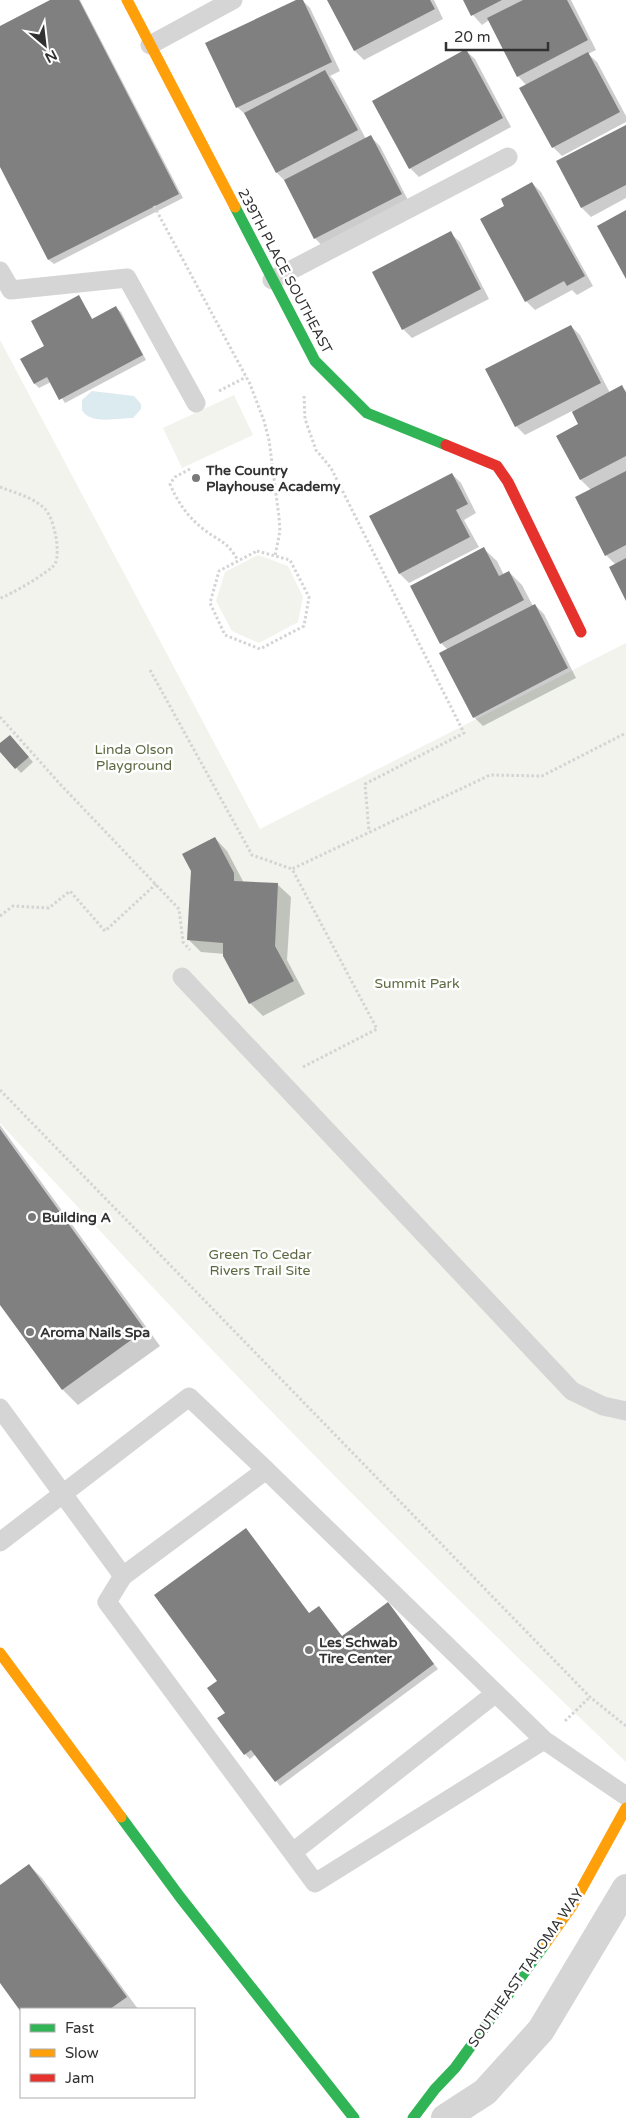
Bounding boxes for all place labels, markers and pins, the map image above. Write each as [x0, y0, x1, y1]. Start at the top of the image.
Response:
place label: The Country Playhouse Academy [205, 462, 341, 495]
marker: The Country Playhouse Academy [190, 472, 202, 484]
place label: Building A [42, 1209, 111, 1226]
marker: Building A [26, 1211, 38, 1223]
place label: Aroma Nails Spa [40, 1324, 150, 1341]
marker: Aroma Nails Spa [24, 1326, 36, 1338]
place label: Les Schwab Tire Center [318, 1634, 398, 1667]
marker: Les Schwab Tire Center [303, 1644, 315, 1656]

